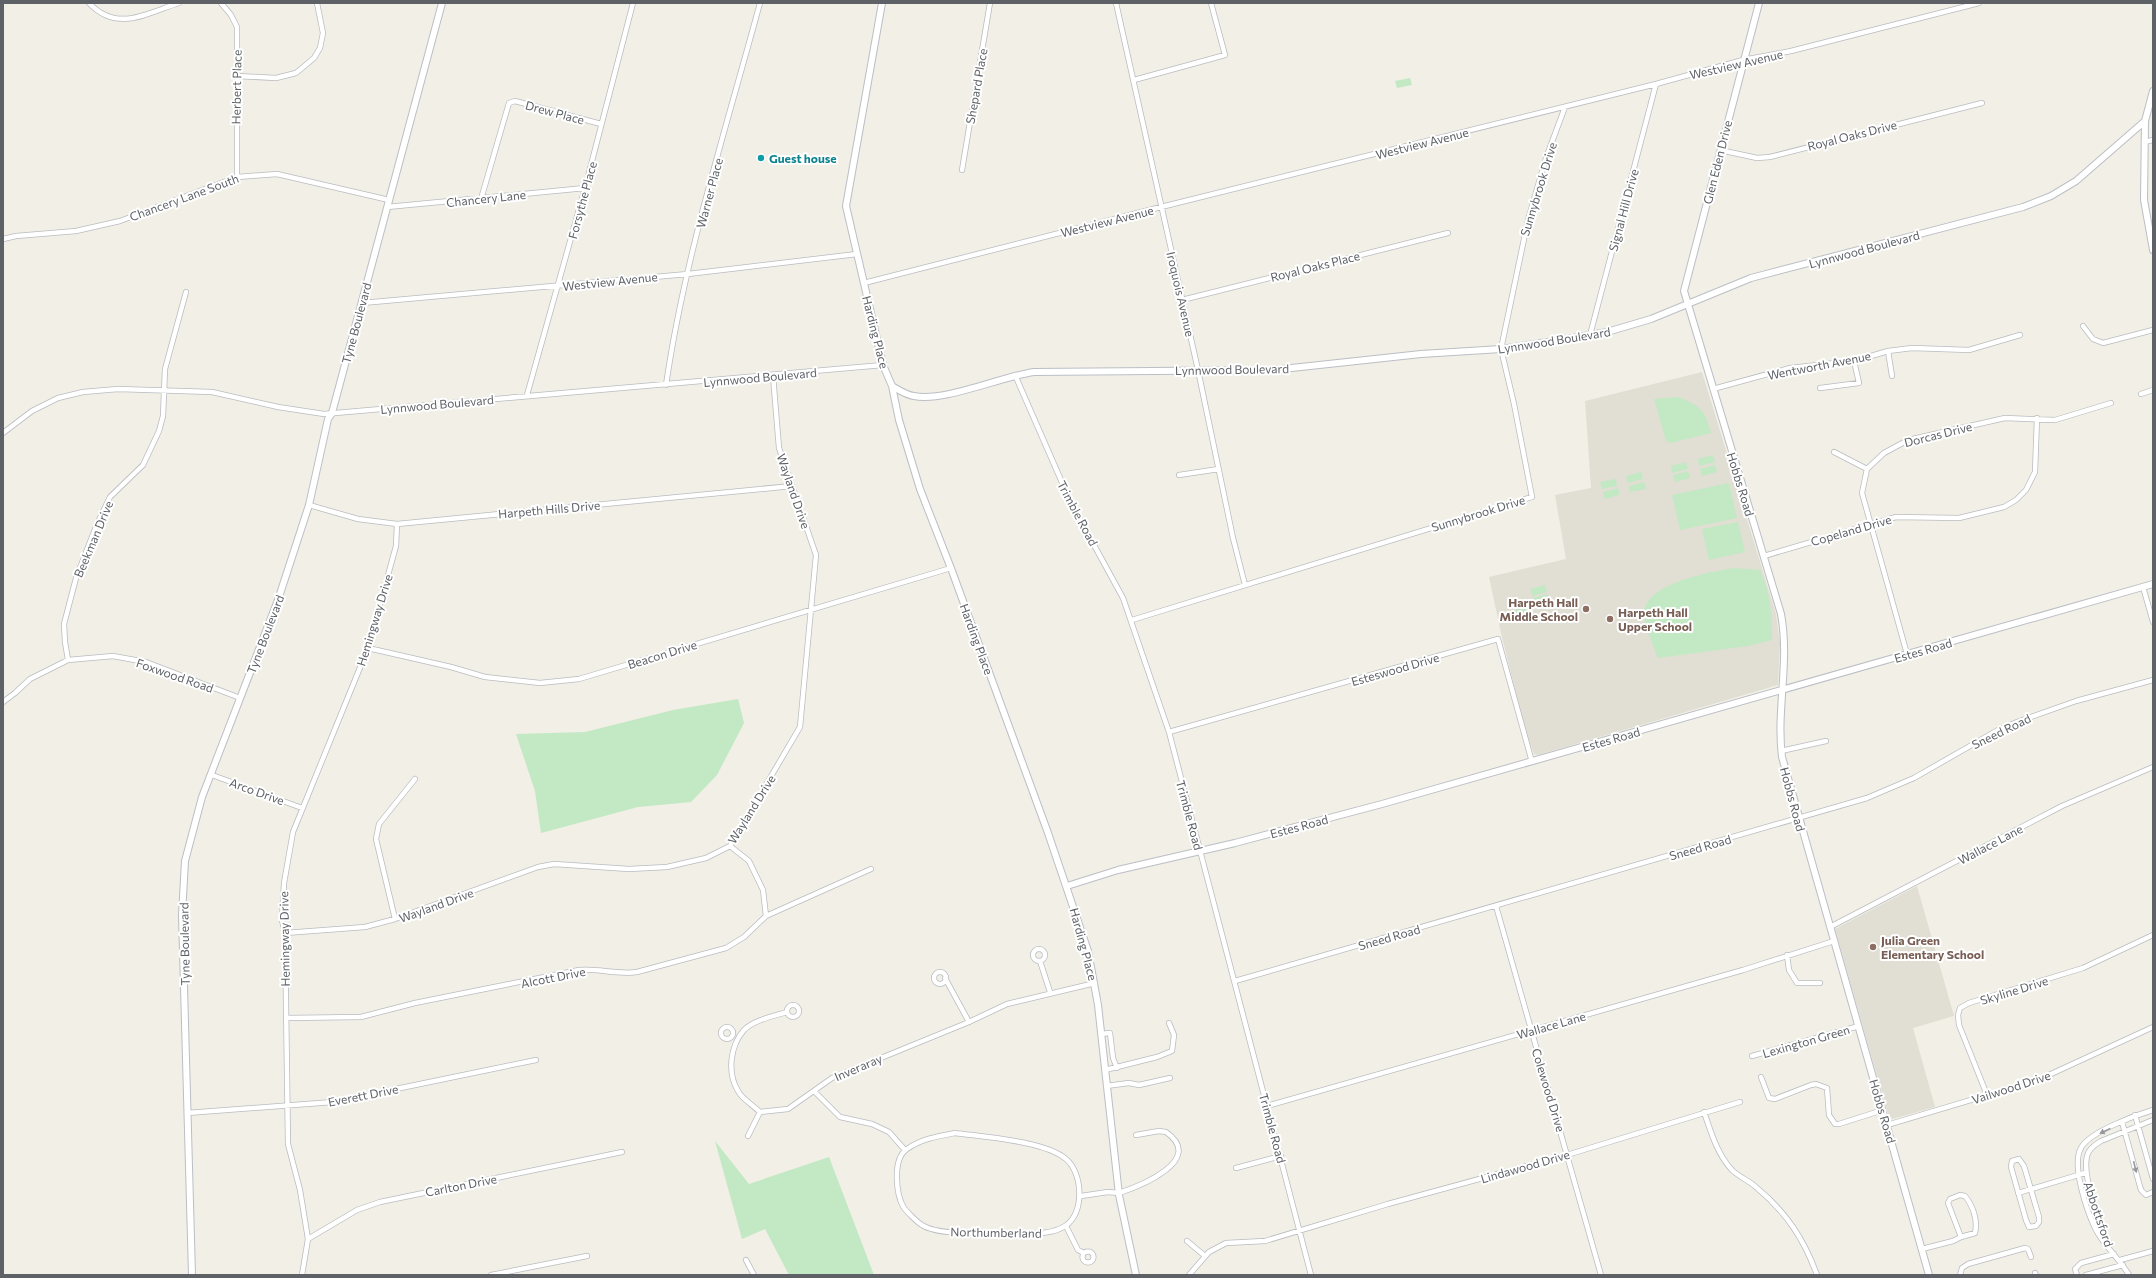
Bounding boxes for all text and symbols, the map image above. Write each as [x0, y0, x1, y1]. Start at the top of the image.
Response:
street label: Westview Avenue [1688, 46, 1784, 82]
street label: Shepard Place [962, 47, 990, 125]
street label: Herbert Place [228, 50, 244, 124]
street label: Drew Place [524, 97, 586, 127]
street label: Royal Oaks Drive [1806, 117, 1898, 153]
street label: Glen Eden Drive [1700, 119, 1734, 205]
street label: Westview Avenue [1374, 125, 1470, 161]
street label: Sunnybrook Drive [1517, 140, 1559, 238]
place label: Guest house [769, 151, 837, 165]
marker: Guest house [756, 153, 766, 163]
street label: Warner Place [693, 156, 725, 230]
street label: Forsythe Place [565, 160, 599, 240]
street label: Signal Hill Drive [1605, 167, 1641, 253]
street label: Chancery Lane South [127, 171, 241, 223]
street label: Chancery Lane [445, 187, 527, 209]
street label: Westview Avenue [1059, 203, 1155, 239]
street label: Lynnwood Boulevard [1807, 227, 1921, 271]
street label: Royal Oaks Place [1269, 248, 1361, 284]
street label: Iroquois Avenue [1164, 250, 1198, 338]
street label: Westview Avenue [562, 269, 658, 293]
street label: Tyne Boulevard [338, 281, 374, 365]
street label: Harding Place [860, 294, 892, 370]
street label: Lynnwood Boulevard [1497, 324, 1611, 356]
street label: Wentworth Avenue [1766, 348, 1872, 382]
street label: Lynnwood Boulevard [1175, 361, 1289, 377]
street label: Lynnwood Boulevard [703, 365, 817, 389]
street label: Lynnwood Boulevard [380, 392, 494, 416]
street label: Dorcas Drive [1903, 419, 1973, 449]
street label: Hobbs Road [1725, 450, 1757, 518]
street label: Wayland Drive [775, 452, 813, 530]
street label: Trimble Road [1055, 478, 1101, 548]
street label: Sunnybrook Drive [1429, 492, 1527, 534]
street label: Harpeth Hills Drive [497, 498, 601, 520]
street label: Beekman Drive [71, 499, 115, 579]
street label: Copeland Drive [1809, 512, 1893, 548]
street label: Hemingway Drive [353, 572, 395, 668]
street label: Tyne Boulevard [244, 593, 286, 675]
place label: Harpeth Hall Middle School [1500, 595, 1578, 623]
street label: Harding Place [958, 602, 996, 676]
marker: Harpeth Hall Middle School [1581, 604, 1591, 614]
place label: Harpeth Hall Upper School [1618, 605, 1692, 633]
marker: Harpeth Hall Upper School [1605, 614, 1615, 624]
street label: Estes Road [1892, 635, 1954, 665]
street label: Beacon Drive [626, 637, 698, 671]
street label: Esteswood Drive [1349, 650, 1441, 688]
street label: Foxwood Road [134, 655, 216, 695]
street label: Sneed Road [1969, 711, 2033, 751]
street label: Estes Road [1580, 724, 1642, 754]
street label: Hobbs Road [1778, 765, 1808, 833]
street label: Wayland Drive [724, 772, 778, 846]
street label: Arco Drive [228, 775, 286, 807]
street label: Trimble Road [1174, 778, 1206, 852]
street label: Estes Road [1268, 812, 1330, 840]
street label: Wallace Lane [1955, 821, 2025, 867]
street label: Sneed Road [1667, 831, 1733, 863]
street label: Wayland Drive [397, 885, 475, 925]
street label: Hemingway Drive [276, 891, 292, 987]
street label: Tyne Boulevard [176, 902, 192, 986]
street label: Harding Place [1068, 906, 1100, 982]
street label: Sneed Road [1356, 921, 1422, 953]
place label: Julia Green Elementary School [1881, 933, 1984, 961]
marker: Julia Green Elementary School [1868, 942, 1878, 952]
street label: Alcott Drive [520, 964, 586, 990]
street label: Skyline Drive [1978, 973, 2050, 1007]
street label: Wallace Lane [1515, 1008, 1587, 1042]
street label: Lexington Green [1761, 1022, 1851, 1060]
street label: Colewood Drive [1530, 1047, 1568, 1133]
street label: Inveraray [832, 1051, 884, 1083]
street label: Vailwood Drive [1970, 1068, 2052, 1106]
street label: Hobbs Road [1867, 1077, 1899, 1145]
street label: Everett Drive [327, 1081, 399, 1109]
street label: Trimble Road [1257, 1091, 1289, 1165]
one-way arrow [2099, 1128, 2110, 1134]
street label: Lindawood Drive [1479, 1147, 1571, 1185]
one-way arrow [2132, 1162, 2138, 1174]
street label: Carlton Drive [424, 1171, 498, 1199]
street label: Abbottsford [2081, 1180, 2117, 1248]
street label: Northumberland [950, 1224, 1042, 1240]

